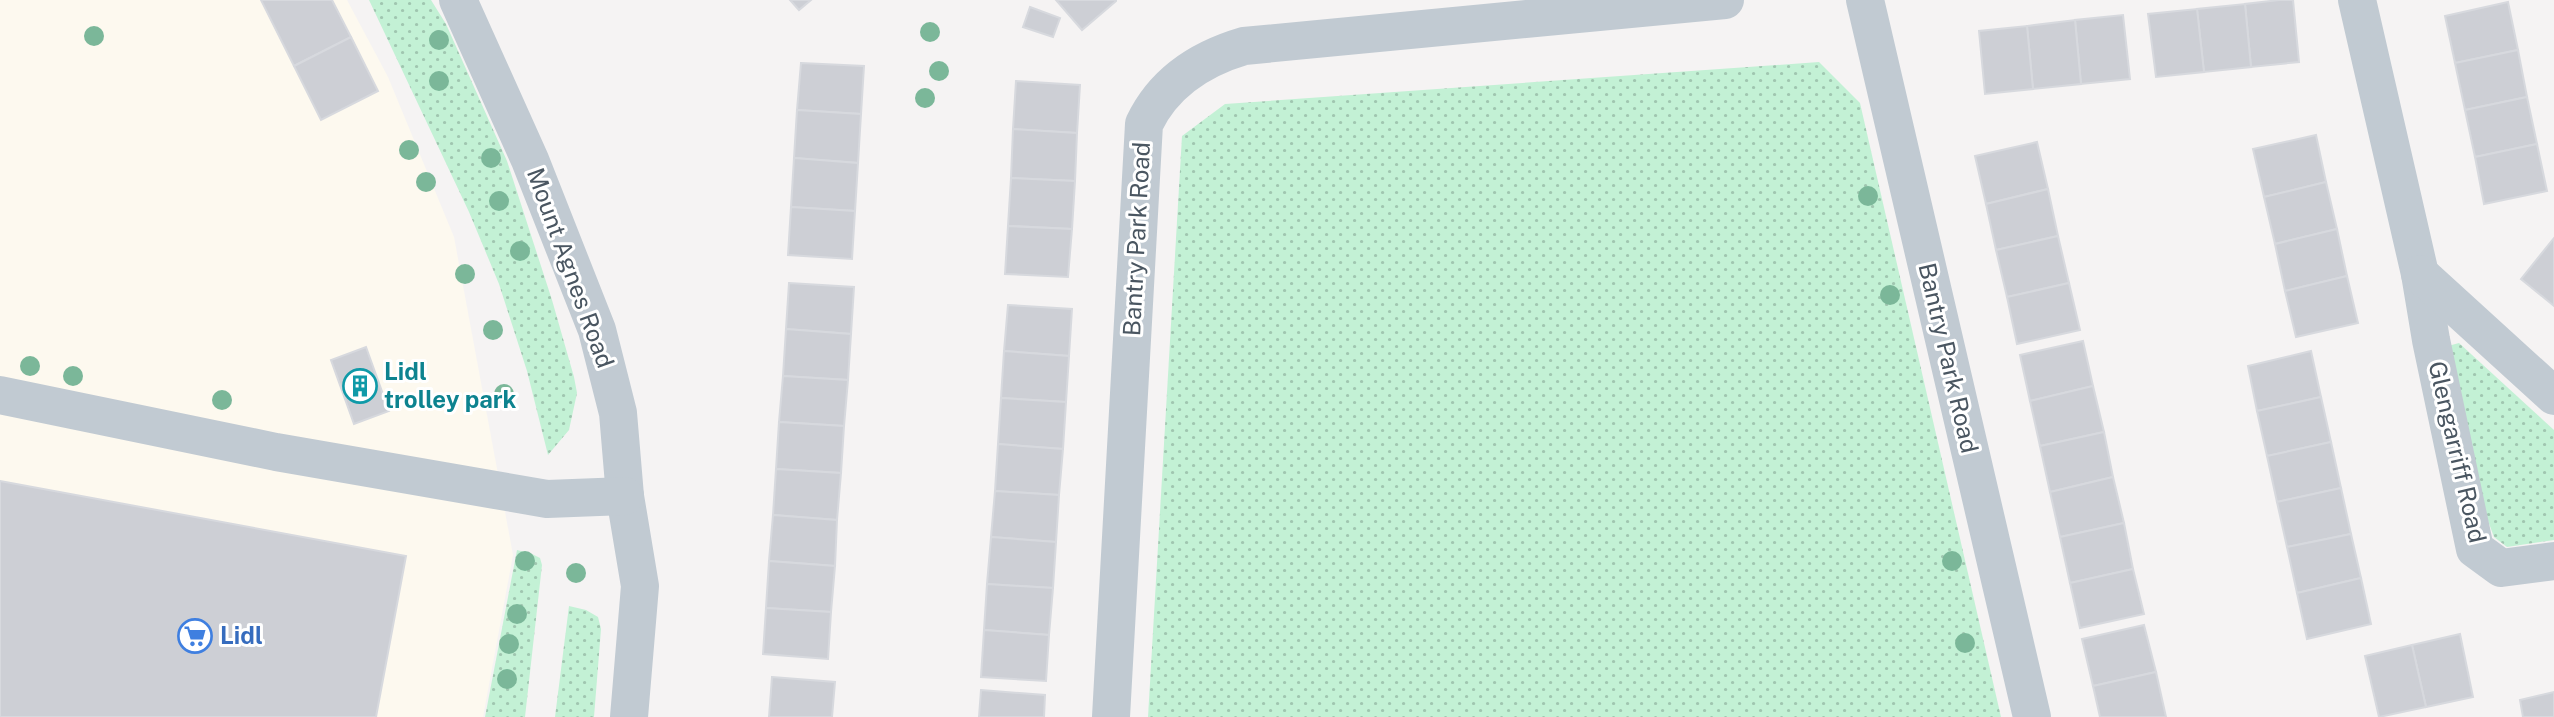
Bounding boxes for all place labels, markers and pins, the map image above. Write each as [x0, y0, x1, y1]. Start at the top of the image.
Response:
place label: Lidl trolley park [384, 357, 517, 413]
building icon: Lidl trolley park [341, 367, 379, 405]
supermarket icon: Lidl [176, 617, 214, 655]
place label: Lidl [220, 621, 263, 649]

